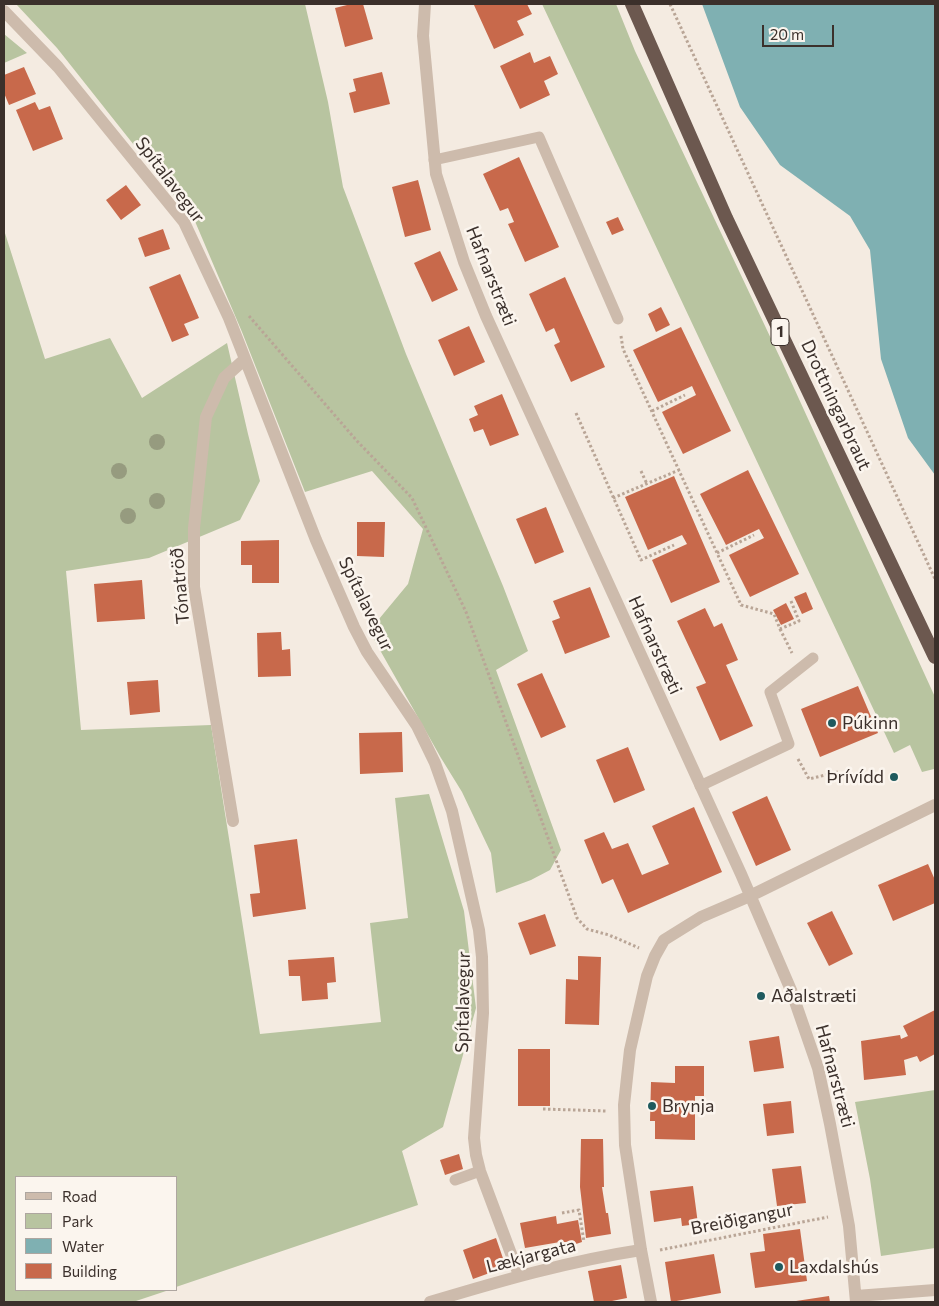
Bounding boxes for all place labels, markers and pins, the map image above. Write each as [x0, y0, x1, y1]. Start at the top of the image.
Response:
place label: Púkinn [842, 712, 898, 734]
marker: Púkinn [826, 717, 838, 729]
place label: Þrívídd [826, 766, 884, 788]
marker: Þrívídd [888, 771, 900, 783]
place label: Aðalstræti [771, 985, 857, 1007]
marker: Aðalstræti [755, 990, 767, 1002]
place label: Brynja [662, 1095, 714, 1117]
marker: Brynja [646, 1100, 658, 1112]
place label: Laxdalshús [789, 1256, 879, 1278]
marker: Laxdalshús [773, 1261, 785, 1273]

